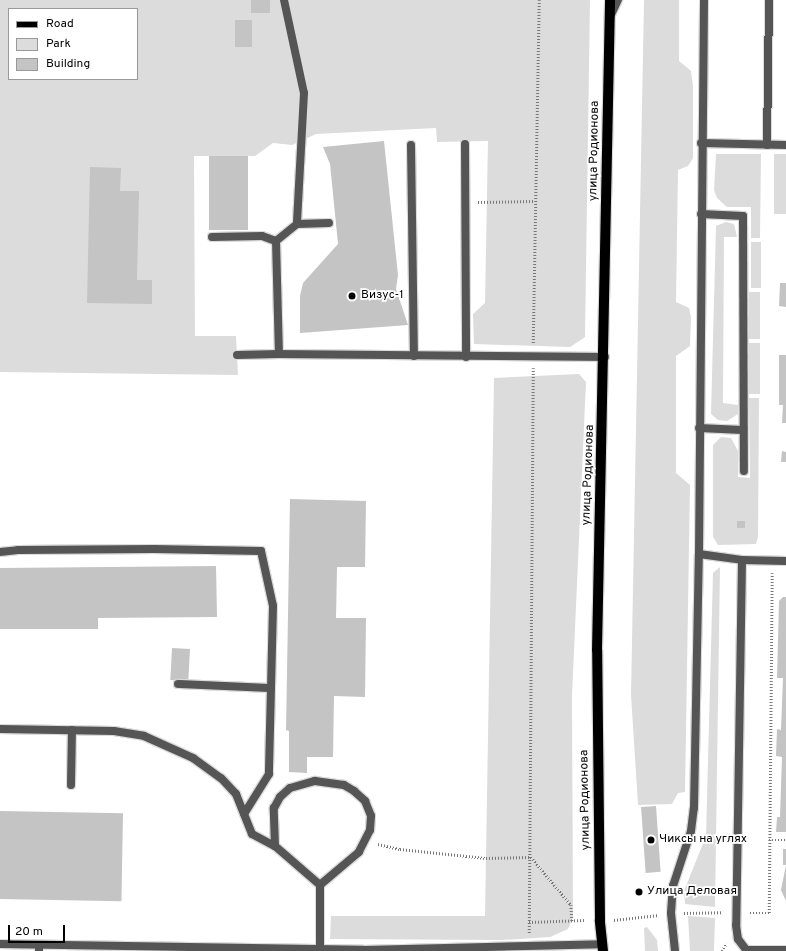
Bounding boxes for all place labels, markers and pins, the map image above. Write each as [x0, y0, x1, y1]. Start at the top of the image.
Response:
place label: Визус-1 [361, 289, 404, 303]
marker: Визус-1 [346, 290, 358, 302]
place label: Чиксы на углях [659, 833, 747, 847]
marker: Чиксы на углях [646, 835, 656, 845]
place label: Улица Деловая [647, 885, 737, 899]
marker: Улица Деловая [634, 887, 644, 897]

